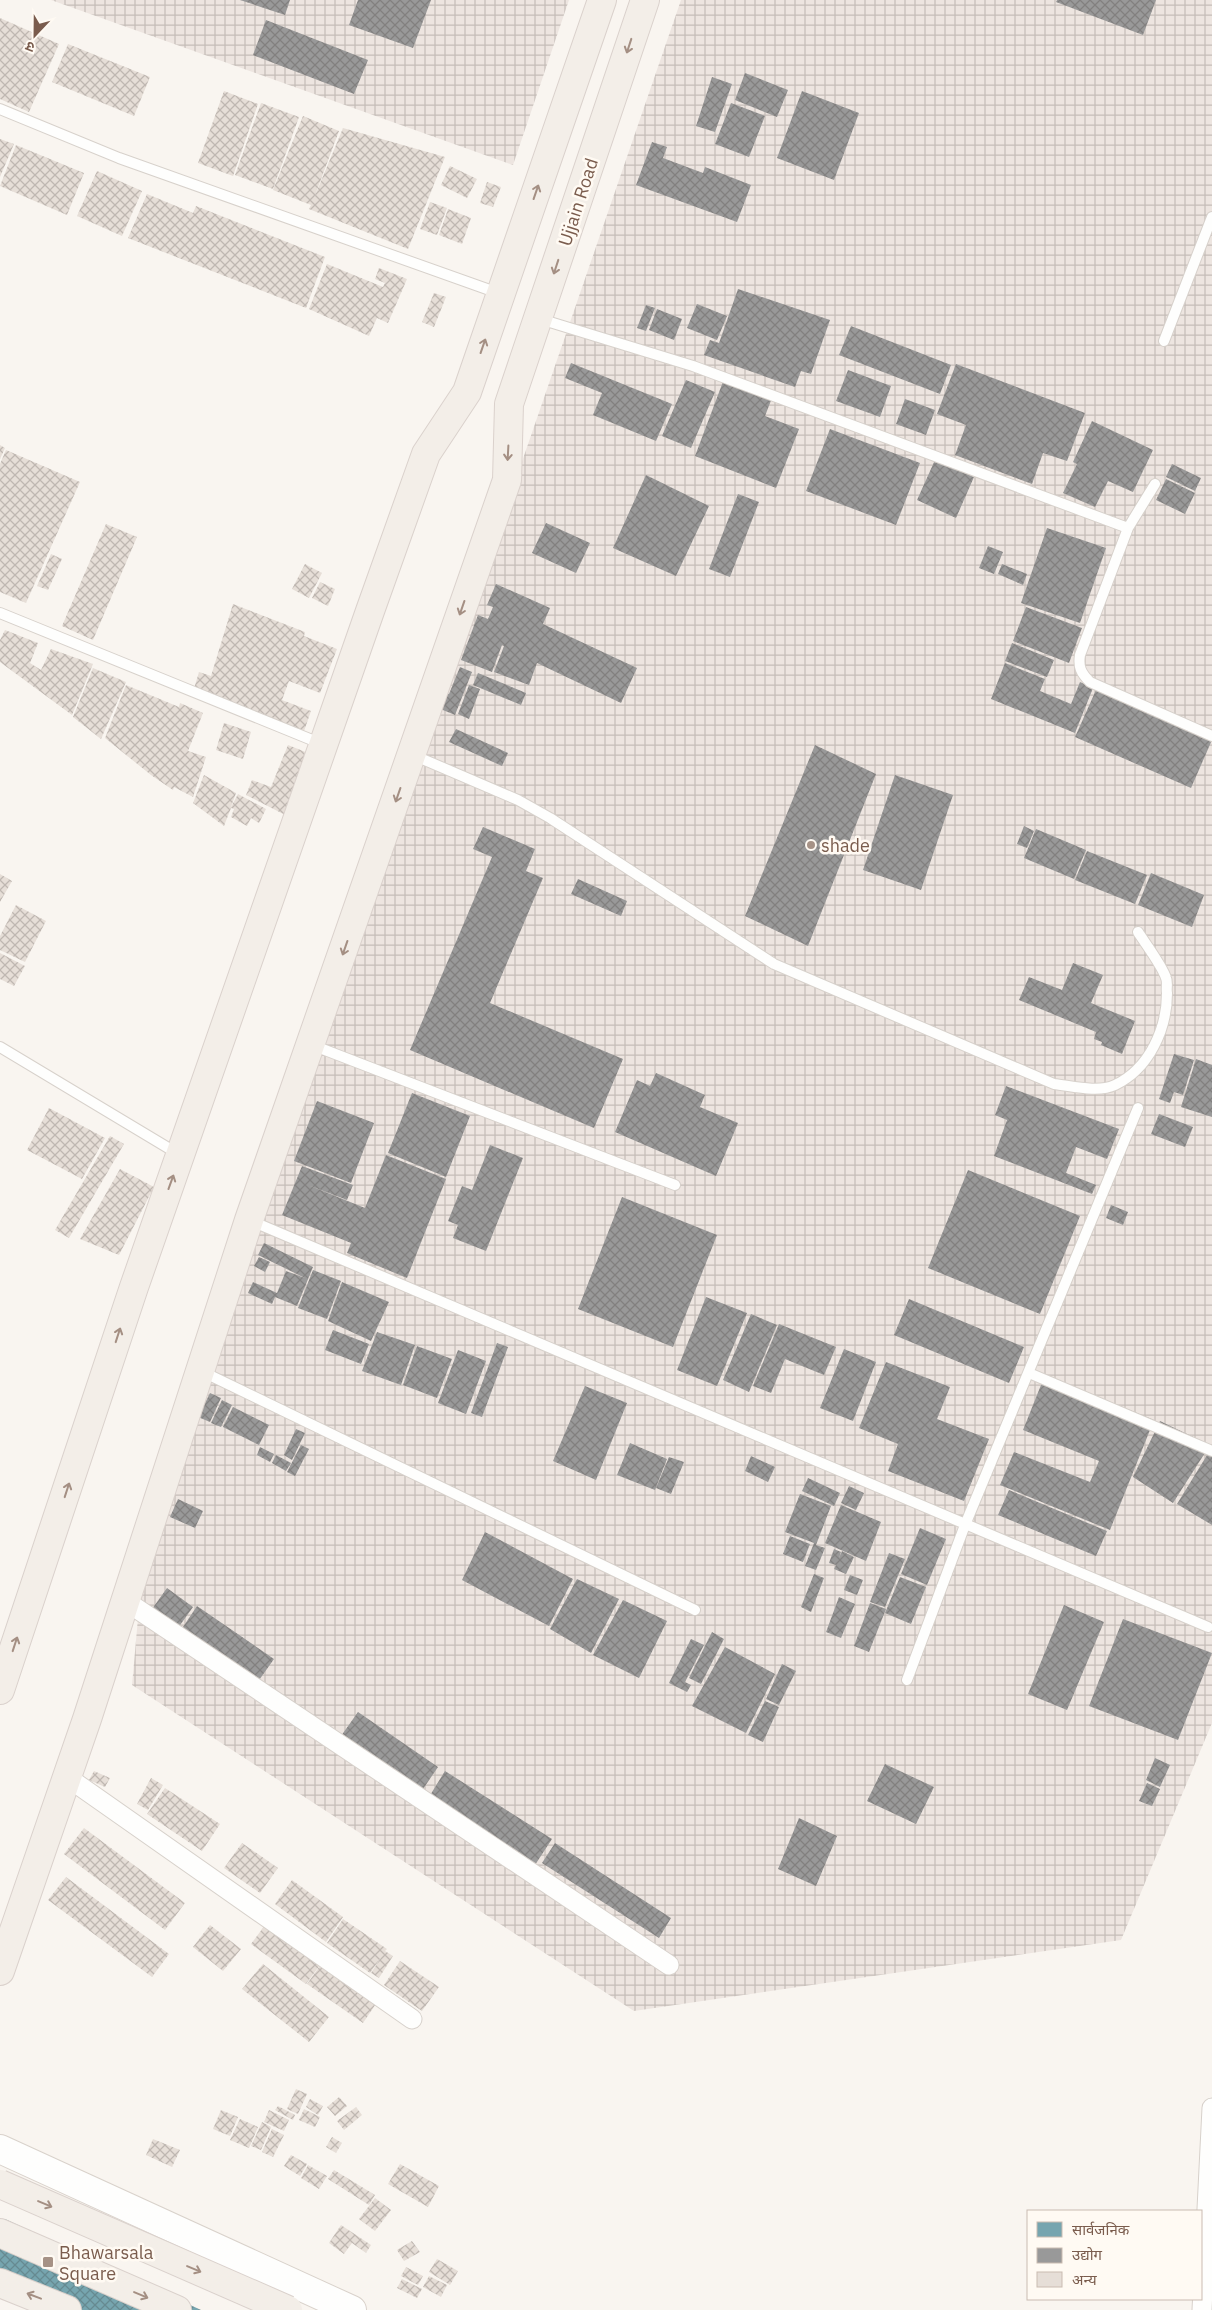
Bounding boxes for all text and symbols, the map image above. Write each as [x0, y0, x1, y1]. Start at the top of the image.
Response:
north arrow [10, 10, 60, 60]
text: उ [22, 37, 37, 57]
one-way arrow [624, 38, 634, 54]
street label: Ujjain Road [553, 155, 603, 249]
one-way arrow [532, 185, 541, 201]
one-way arrow [551, 259, 560, 274]
one-way arrow [479, 339, 488, 354]
one-way arrow [503, 444, 513, 461]
one-way arrow [457, 600, 467, 616]
one-way arrow [393, 787, 402, 802]
place label: shade [821, 834, 870, 857]
marker: shade [805, 839, 817, 851]
one-way arrow [340, 940, 349, 956]
one-way arrow [167, 1174, 177, 1190]
one-way arrow [114, 1328, 123, 1344]
one-way arrow [62, 1482, 72, 1498]
one-way arrow [11, 1636, 21, 1652]
one-way arrow [37, 2199, 52, 2209]
legend [1027, 2210, 1202, 2300]
text: सार्वजनिक [1072, 2220, 1130, 2239]
place label: Bhawarsala Square [59, 2241, 154, 2285]
text: उद्योग [1072, 2245, 1103, 2264]
marker: Bhawarsala Square [41, 2255, 55, 2269]
one-way arrow [186, 2264, 201, 2274]
text: अन्य [1072, 2270, 1097, 2289]
one-way arrow [133, 2290, 148, 2300]
one-way arrow [27, 2291, 42, 2300]

